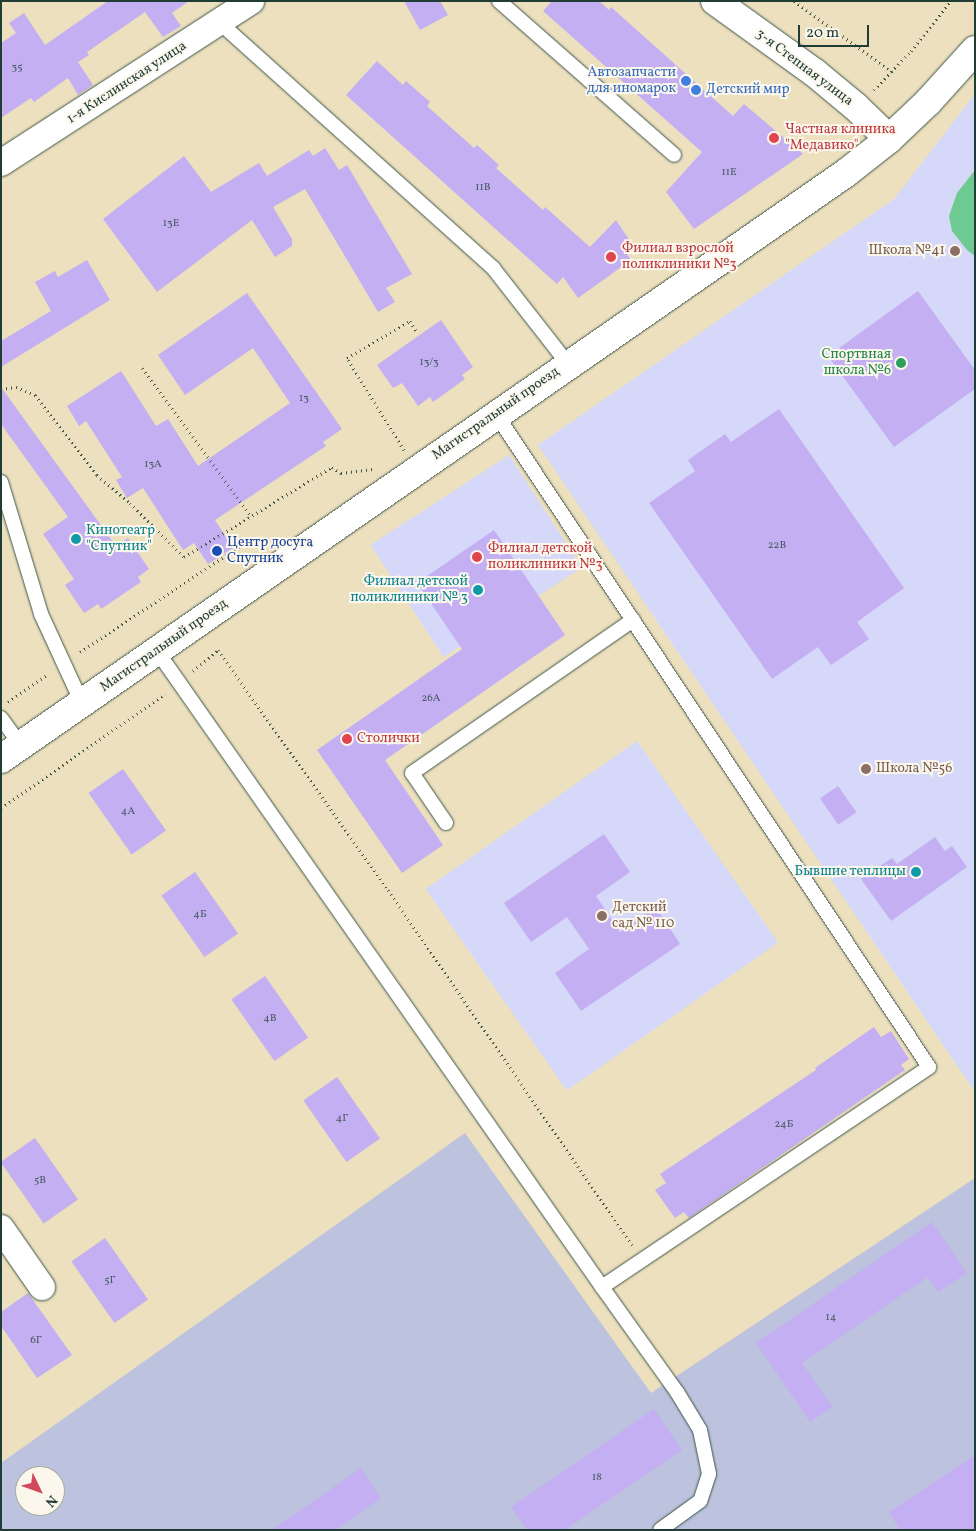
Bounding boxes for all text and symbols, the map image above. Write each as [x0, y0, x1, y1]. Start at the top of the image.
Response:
scale bar [801, 15, 872, 47]
text: 20 m [806, 23, 839, 44]
street label: 3-я Степная улица [752, 26, 856, 110]
street label: 1-я Кислинская улица [64, 38, 190, 128]
house number: 35 [12, 61, 22, 75]
place label: Автозапчасти для иномарок [587, 65, 676, 98]
marker: Автозапчасти для иномарок [680, 75, 692, 87]
place label: Детский мир [706, 82, 789, 98]
marker: Детский мир [690, 84, 702, 96]
place label: Частная клиника "Медавико" [785, 122, 896, 154]
marker: Частная клиника "Медавико" [767, 131, 781, 145]
house number: 11Е [721, 166, 737, 180]
house number: 11В [475, 181, 491, 195]
house number: 13Е [163, 217, 179, 231]
place label: Филиал взрослой поликлиники №3 [622, 241, 737, 274]
place label: Школа №41 [869, 243, 945, 259]
marker: Школа №41 [949, 245, 961, 257]
marker: Филиал взрослой поликлиники №3 [604, 250, 618, 264]
place label: Спортвная школа №6 [821, 347, 891, 380]
house number: 13/3 [419, 356, 439, 370]
marker: Спортвная школа №6 [895, 357, 907, 369]
street label: Магистральный проезд [429, 364, 563, 464]
house number: 13 [299, 392, 309, 406]
house number: 13А [144, 458, 162, 472]
place label: Кинотеатр "Спутник" [86, 523, 155, 556]
marker: Кинотеатр "Спутник" [70, 533, 82, 545]
place label: Центр досуга Спутник [227, 535, 313, 568]
house number: 22В [768, 539, 786, 553]
place label: Филиал детской поликлиники №3 [488, 541, 603, 574]
marker: Центр досуга Спутник [211, 545, 223, 557]
marker: Филиал детской поликлиники №3 [470, 550, 484, 564]
place label: Филиал детской поликлиники № 3 [350, 574, 468, 606]
marker: Филиал детской поликлиники № 3 [472, 584, 484, 596]
street label: Магистральный проезд [97, 596, 231, 696]
house number: 26А [421, 692, 441, 706]
place label: Столички [357, 731, 420, 747]
marker: Столички [341, 733, 353, 745]
place label: Школа №56 [876, 761, 952, 777]
marker: Школа №56 [860, 763, 872, 775]
house number: 4А [121, 805, 135, 819]
place label: Бывшие теплицы [794, 864, 906, 880]
marker: Бывшие теплицы [910, 866, 922, 878]
place label: Детский сад № 110 [612, 900, 674, 932]
house number: 4Б [193, 908, 207, 922]
marker: Детский сад № 110 [596, 910, 608, 922]
house number: 4В [263, 1012, 277, 1026]
house number: 4Г [336, 1112, 348, 1126]
house number: 24Б [775, 1118, 793, 1132]
house number: 5В [34, 1174, 46, 1188]
house number: 5Г [104, 1274, 116, 1288]
house number: 14 [826, 1311, 836, 1325]
house number: 6Г [30, 1334, 42, 1348]
north arrow [15, 1466, 65, 1516]
house number: 18 [592, 1471, 602, 1485]
text: N [40, 1491, 61, 1511]

